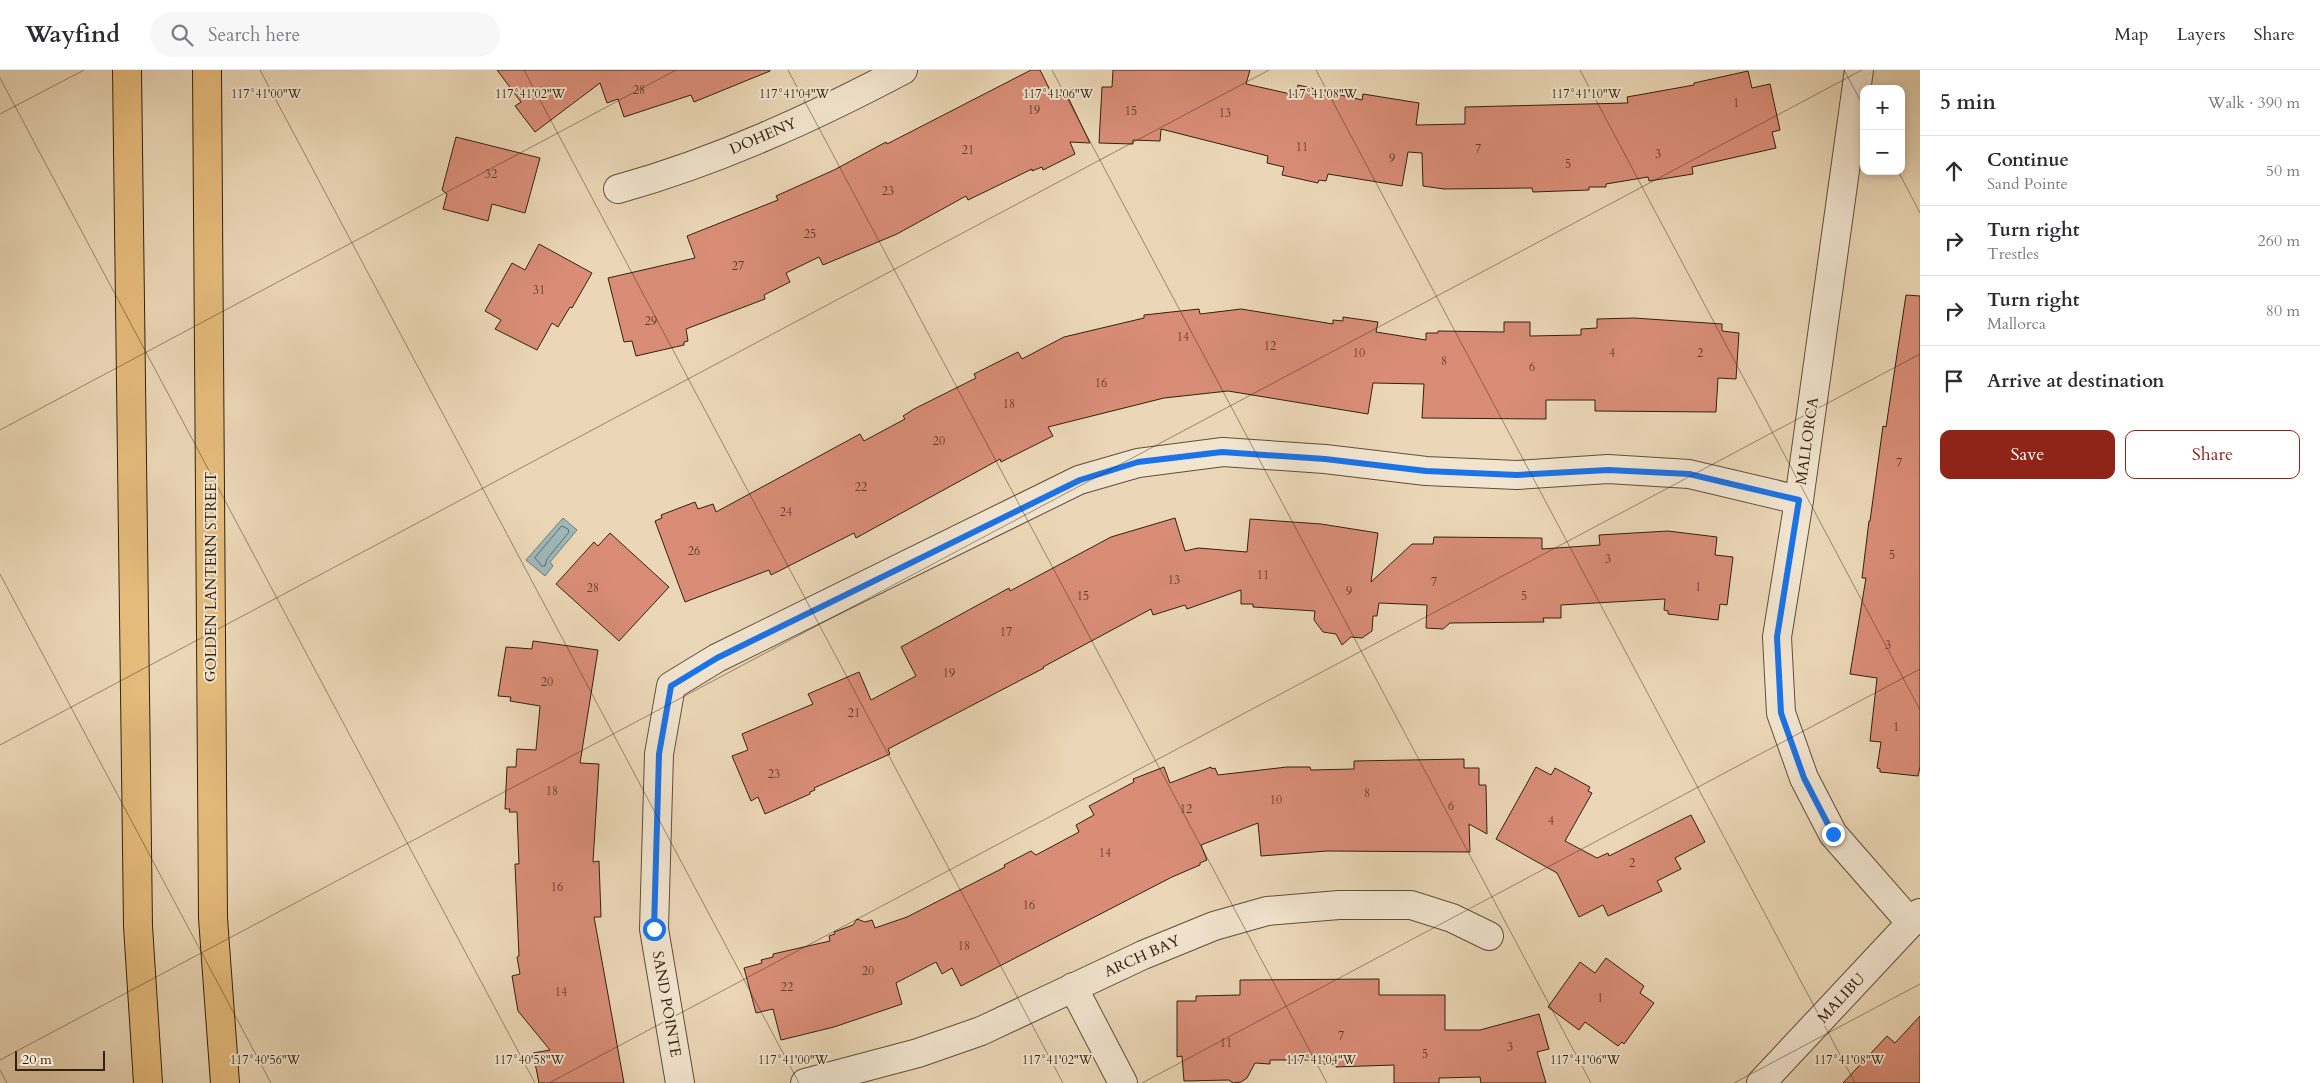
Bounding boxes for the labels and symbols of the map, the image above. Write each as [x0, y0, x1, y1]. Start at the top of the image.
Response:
house number: 28 [633, 82, 645, 98]
text: 117°41'00"W [231, 86, 302, 102]
text: 117°41'02"W [495, 86, 566, 102]
text: 117°41'04"W [759, 86, 830, 102]
text: 117°41'06"W [1023, 86, 1094, 102]
text: 117°41'08"W [1287, 86, 1358, 102]
text: 117°41'10"W [1551, 86, 1622, 102]
house number: 1 [1733, 95, 1739, 111]
house number: 19 [1028, 102, 1040, 118]
house number: 15 [1125, 103, 1137, 119]
house number: 13 [1219, 105, 1231, 121]
street label: DOHENY [726, 113, 800, 159]
house number: 11 [1296, 139, 1308, 155]
house number: 7 [1475, 141, 1481, 157]
house number: 21 [962, 142, 974, 158]
house number: 3 [1655, 146, 1661, 162]
house number: 9 [1389, 150, 1395, 166]
house number: 5 [1565, 156, 1571, 172]
house number: 32 [485, 166, 497, 182]
house number: 23 [882, 183, 894, 199]
house number: 25 [804, 226, 816, 242]
house number: 27 [732, 258, 744, 274]
house number: 31 [533, 282, 545, 298]
house number: 29 [645, 313, 657, 329]
house number: 14 [1177, 329, 1189, 345]
house number: 12 [1264, 338, 1276, 354]
house number: 10 [1353, 345, 1365, 361]
house number: 4 [1609, 345, 1615, 361]
house number: 2 [1697, 345, 1703, 361]
house number: 8 [1441, 353, 1447, 369]
house number: 6 [1529, 359, 1535, 375]
house number: 16 [1095, 375, 1107, 391]
street label: MALLORCA [1791, 395, 1823, 486]
house number: 18 [1003, 396, 1015, 412]
house number: 20 [933, 433, 945, 449]
house number: 7 [1896, 455, 1902, 471]
street label: GOLDEN LANTERN STREET [201, 472, 221, 682]
house number: 22 [855, 479, 867, 495]
house number: 24 [780, 504, 792, 520]
house number: 26 [688, 543, 700, 559]
house number: 5 [1889, 547, 1895, 563]
house number: 3 [1605, 551, 1611, 567]
house number: 11 [1257, 567, 1269, 583]
house number: 13 [1168, 572, 1180, 588]
house number: 7 [1431, 574, 1437, 590]
house number: 1 [1695, 579, 1701, 595]
house number: 28 [587, 580, 599, 596]
house number: 9 [1346, 583, 1352, 599]
house number: 15 [1077, 588, 1089, 604]
house number: 5 [1521, 588, 1527, 604]
house number: 17 [1000, 624, 1012, 640]
house number: 3 [1885, 637, 1891, 653]
house number: 19 [943, 665, 955, 681]
house number: 20 [541, 674, 553, 690]
house number: 21 [848, 705, 860, 721]
house number: 1 [1893, 719, 1899, 735]
house number: 23 [768, 766, 780, 782]
house number: 18 [546, 783, 558, 799]
house number: 8 [1364, 785, 1370, 801]
house number: 10 [1270, 792, 1282, 808]
house number: 6 [1448, 798, 1454, 814]
house number: 12 [1180, 801, 1192, 817]
house number: 4 [1548, 813, 1554, 829]
route end [1822, 823, 1845, 846]
house number: 14 [1099, 845, 1111, 861]
house number: 2 [1629, 855, 1635, 871]
house number: 16 [551, 879, 563, 895]
house number: 16 [1023, 897, 1035, 913]
route start [643, 918, 666, 941]
street label: ARCH BAY [1101, 930, 1184, 982]
house number: 18 [958, 938, 970, 954]
street label: SAND POINTE [648, 949, 686, 1059]
house number: 20 [862, 963, 874, 979]
street label: MALIBU [1813, 968, 1870, 1027]
house number: 22 [781, 979, 793, 995]
house number: 14 [555, 984, 567, 1000]
house number: 1 [1597, 990, 1603, 1006]
house number: 7 [1338, 1028, 1344, 1044]
house number: 11 [1220, 1035, 1232, 1051]
house number: 3 [1507, 1039, 1513, 1055]
house number: 5 [1422, 1046, 1428, 1062]
scale bar [15, 1048, 105, 1071]
text: 117°40'56"W [230, 1052, 301, 1068]
text: 117°40'58"W [494, 1052, 565, 1068]
text: 117°41'00"W [758, 1052, 829, 1068]
text: 117°41'02"W [1022, 1052, 1093, 1068]
text: 117°41'04"W [1286, 1052, 1357, 1068]
text: 117°41'06"W [1550, 1052, 1621, 1068]
text: 117°41'08"W [1814, 1052, 1885, 1068]

